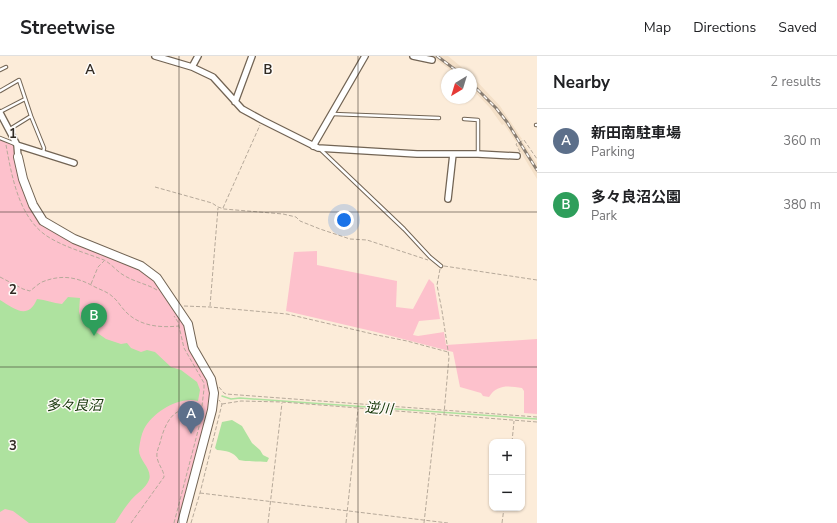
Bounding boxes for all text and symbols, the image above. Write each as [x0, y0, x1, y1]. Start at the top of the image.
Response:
text: Streetwise [20, 15, 115, 41]
text: Map [644, 18, 671, 37]
text: Directions [693, 18, 756, 37]
text: Saved [778, 18, 817, 37]
text: A [85, 61, 95, 79]
text: B [264, 61, 273, 79]
north arrow [441, 68, 477, 104]
text: Nearby [553, 71, 610, 94]
text: 2 results [770, 73, 821, 91]
text: 新田南駐車場 [591, 123, 681, 143]
text: 1 [9, 125, 17, 143]
text: A [561, 132, 571, 150]
text: 360 m [783, 132, 821, 150]
text: Parking [591, 143, 635, 161]
text: 多々良沼公園 [591, 187, 681, 207]
text: B [562, 196, 570, 214]
text: 380 m [783, 196, 821, 214]
text: Park [591, 207, 617, 225]
your location [334, 210, 354, 230]
text: 2 [9, 281, 17, 299]
pin: B [81, 303, 107, 336]
water label: 多々良沼 [46, 396, 104, 415]
water label: 逆川 [364, 398, 396, 419]
pin: A [178, 401, 204, 434]
text: 3 [9, 437, 17, 455]
map controls [489, 439, 525, 511]
button: + [489, 439, 525, 475]
button: − [489, 475, 525, 511]

